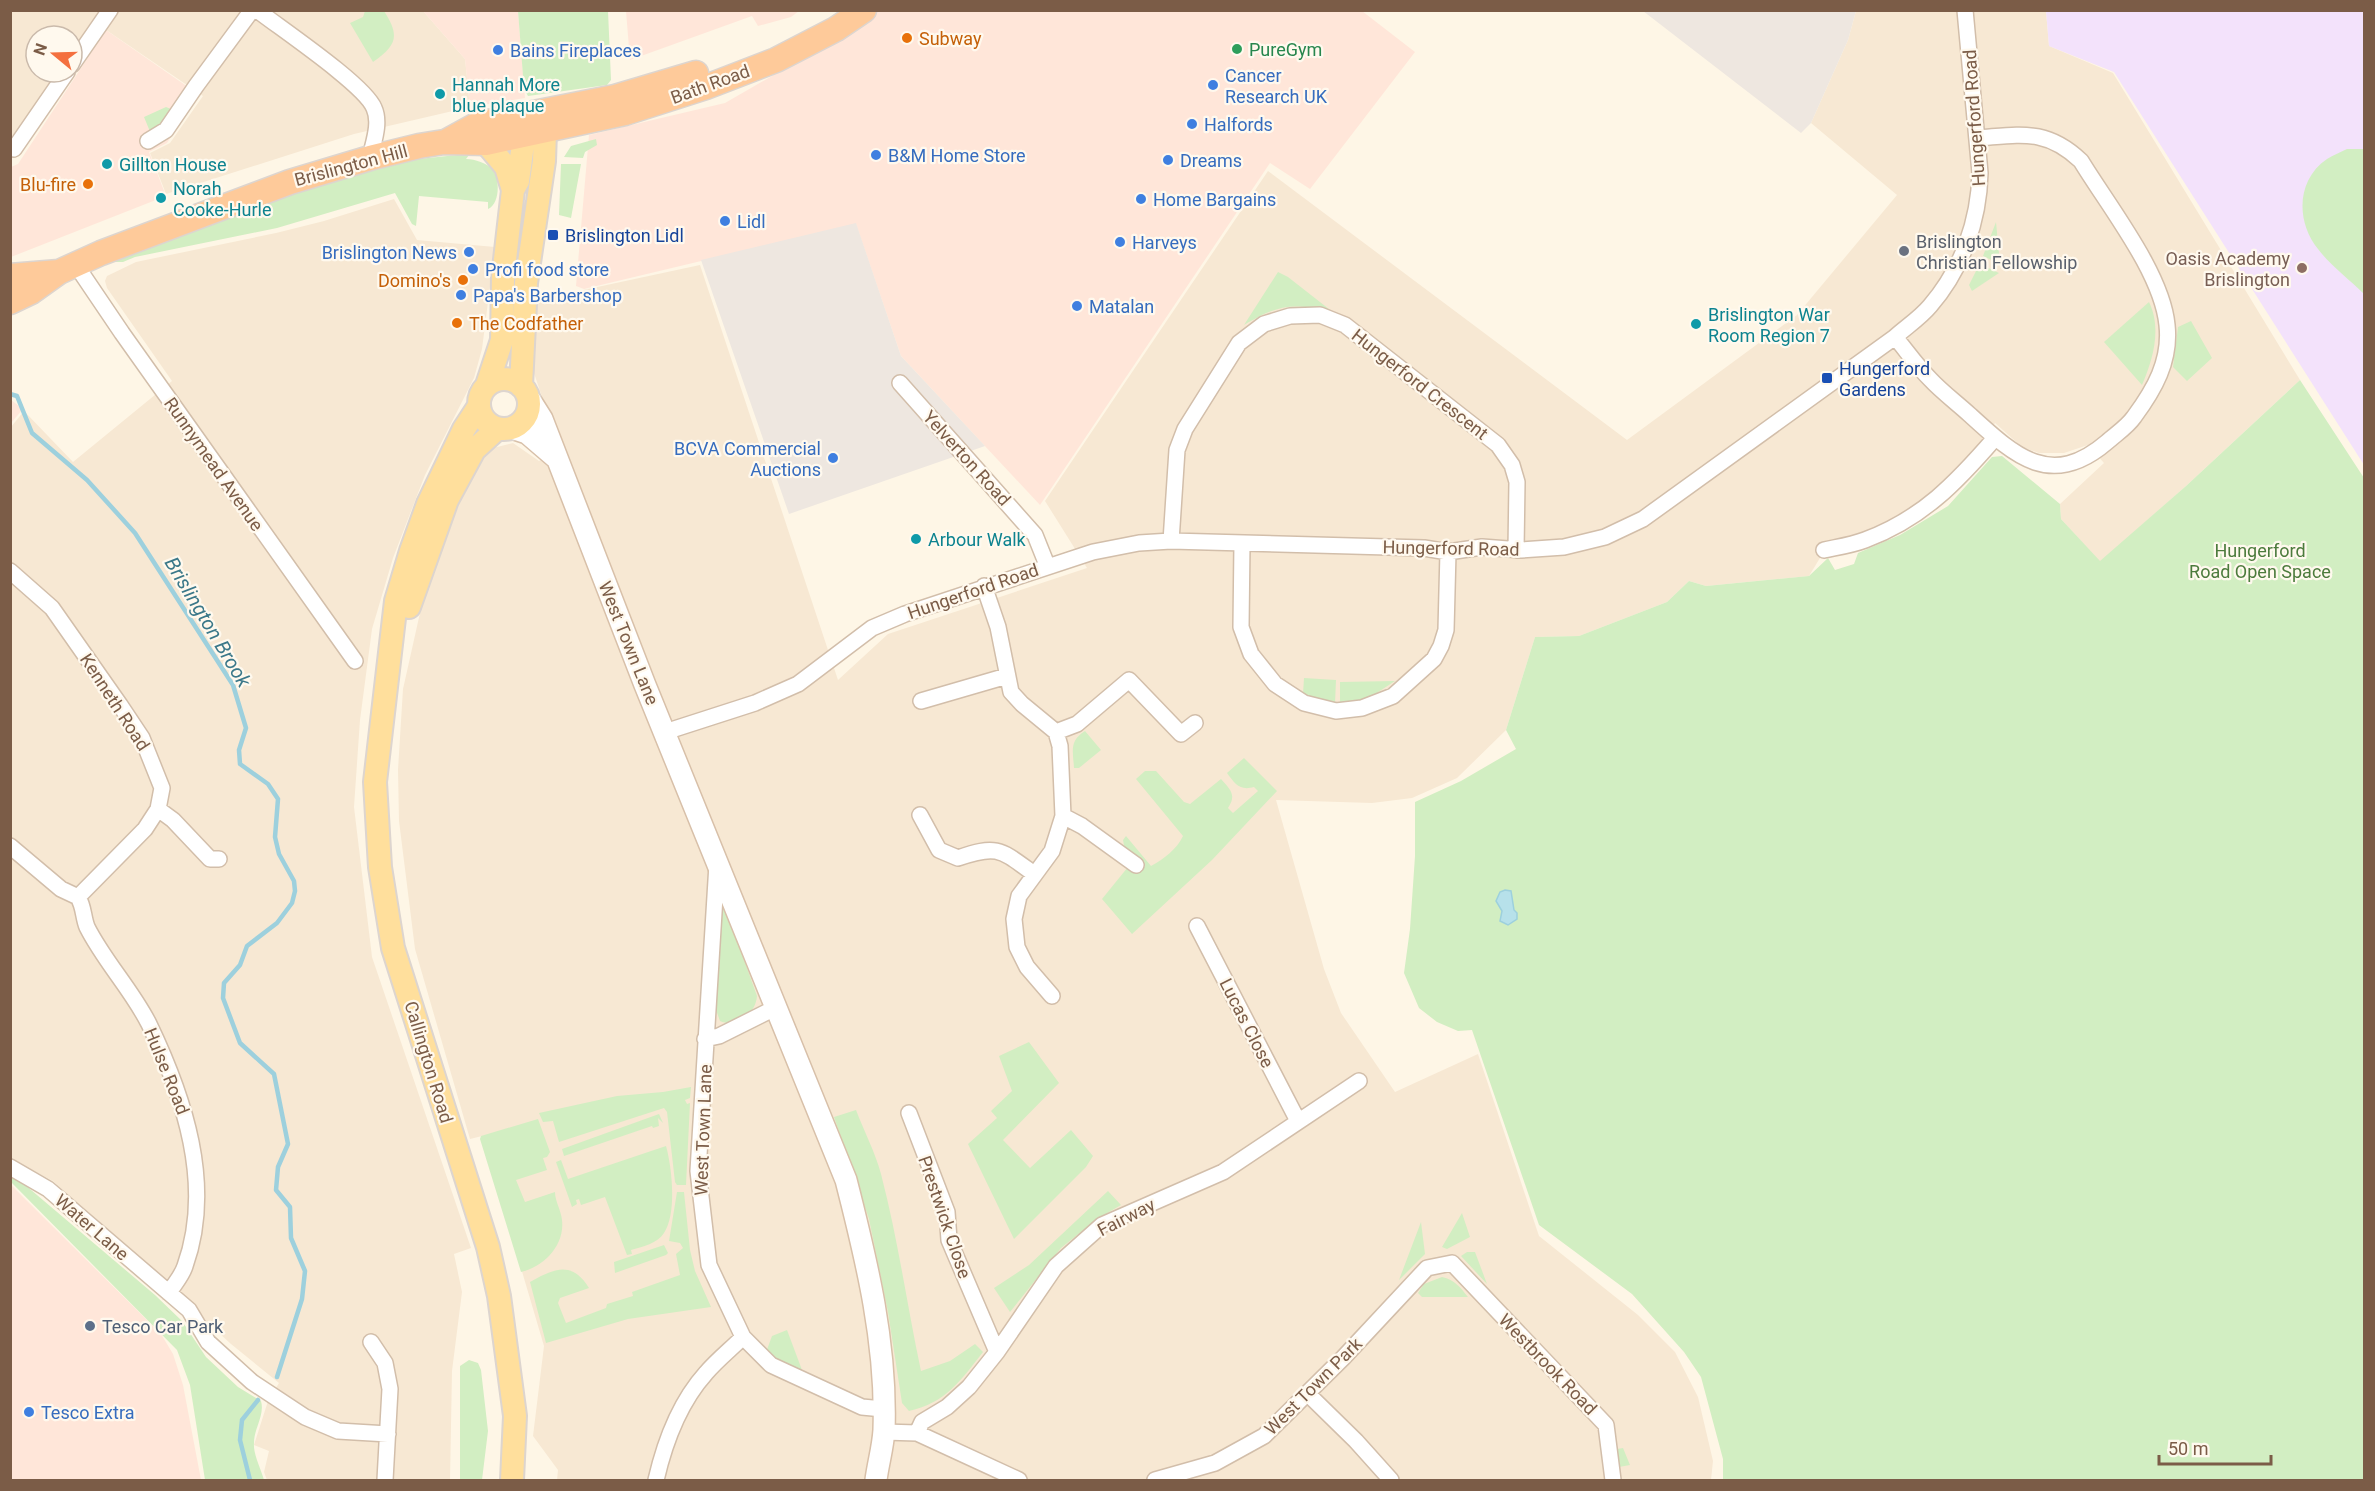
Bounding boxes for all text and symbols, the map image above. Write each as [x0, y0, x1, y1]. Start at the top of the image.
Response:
north arrow [24, 24, 84, 84]
place label: Subway [919, 28, 982, 49]
marker: Subway [900, 31, 914, 45]
place label: PureGym [1249, 39, 1322, 60]
place label: Bains Fireplaces [510, 40, 641, 61]
text: N [29, 41, 51, 58]
marker: PureGym [1230, 42, 1244, 56]
marker: Bains Fireplaces [491, 43, 505, 57]
street label: Hungerford Road [1959, 49, 1989, 187]
street label: Bath Road [668, 60, 752, 108]
place label: Cancer Research UK [1225, 65, 1328, 107]
place label: Hannah More blue plaque [452, 74, 560, 116]
marker: Cancer Research UK [1206, 78, 1220, 92]
marker: Hannah More blue plaque [433, 87, 447, 101]
place label: Halfords [1204, 114, 1273, 135]
marker: Halfords [1185, 117, 1199, 131]
street label: Brislington Hill [292, 140, 410, 190]
place label: B&M Home Store [888, 145, 1026, 166]
marker: B&M Home Store [869, 148, 883, 162]
place label: Dreams [1180, 150, 1242, 171]
marker: Dreams [1161, 153, 1175, 167]
place label: Gillton House [119, 154, 227, 175]
marker: Gillton House [100, 157, 114, 171]
place label: Blu-fire [20, 174, 76, 195]
marker: Blu-fire [81, 177, 95, 191]
place label: Norah Cooke-Hurle [173, 178, 272, 220]
place label: Home Bargains [1153, 189, 1276, 210]
marker: Norah Cooke-Hurle [154, 191, 168, 205]
marker: Home Bargains [1134, 192, 1148, 206]
place label: Lidl [737, 211, 766, 232]
marker: Lidl [718, 214, 732, 228]
place label: Brislington Lidl [565, 225, 684, 246]
marker: Brislington Lidl [546, 228, 560, 242]
place label: Brislington Christian Fellowship [1916, 231, 2077, 273]
place label: Harveys [1132, 232, 1197, 253]
marker: Harveys [1113, 235, 1127, 249]
place label: Brislington News [322, 242, 457, 263]
marker: Brislington Christian Fellowship [1897, 244, 1911, 258]
marker: Brislington News [462, 245, 476, 259]
place label: Oasis Academy Brislington [2165, 248, 2290, 290]
place label: Profi food store [485, 259, 609, 280]
marker: Oasis Academy Brislington [2295, 261, 2309, 275]
marker: Profi food store [466, 262, 480, 276]
place label: Domino's [378, 270, 451, 291]
marker: Domino's [456, 273, 470, 287]
place label: Papa's Barbershop [473, 285, 622, 306]
marker: Papa's Barbershop [454, 288, 468, 302]
place label: Matalan [1089, 296, 1154, 317]
marker: Matalan [1070, 299, 1084, 313]
place label: Brislington War Room Region 7 [1708, 304, 1830, 346]
place label: The Codfather [469, 313, 583, 334]
marker: The Codfather [450, 316, 464, 330]
marker: Brislington War Room Region 7 [1689, 317, 1703, 331]
street label: Hungerford Crescent [1348, 324, 1492, 444]
place label: Hungerford Gardens [1839, 358, 1930, 400]
marker: Hungerford Gardens [1820, 371, 1834, 385]
street label: Runnymead Avenue [160, 393, 268, 535]
street label: Yelverton Road [919, 406, 1015, 510]
place label: BCVA Commercial Auctions [674, 438, 821, 480]
marker: BCVA Commercial Auctions [826, 451, 840, 465]
place label: Arbour Walk [928, 529, 1027, 550]
marker: Arbour Walk [909, 532, 923, 546]
street label: Hungerford Road [1382, 536, 1520, 560]
park label: Hungerford Road Open Space [2189, 540, 2331, 582]
water label: Brislington Brook [160, 553, 257, 692]
street label: Hungerford Road [905, 559, 1041, 623]
street label: West Town Lane [595, 578, 663, 708]
street label: Kenneth Road [76, 649, 154, 755]
street label: Lucas Close [1216, 975, 1278, 1071]
street label: Callington Road [400, 999, 458, 1125]
street label: Hulse Road [140, 1025, 194, 1117]
street label: West Town Lane [690, 1064, 716, 1196]
street label: Prestwick Close [914, 1153, 976, 1281]
street label: Water Lane [51, 1189, 133, 1265]
street label: Fairway [1094, 1193, 1159, 1240]
street label: Westbrook Road [1495, 1309, 1601, 1419]
place label: Tesco Car Park [102, 1316, 224, 1337]
marker: Tesco Car Park [83, 1319, 97, 1333]
street label: West Town Park [1260, 1332, 1367, 1439]
place label: Tesco Extra [41, 1402, 134, 1423]
marker: Tesco Extra [22, 1405, 36, 1419]
scale bar [2159, 1428, 2272, 1466]
text: 50 m [2168, 1438, 2208, 1459]

